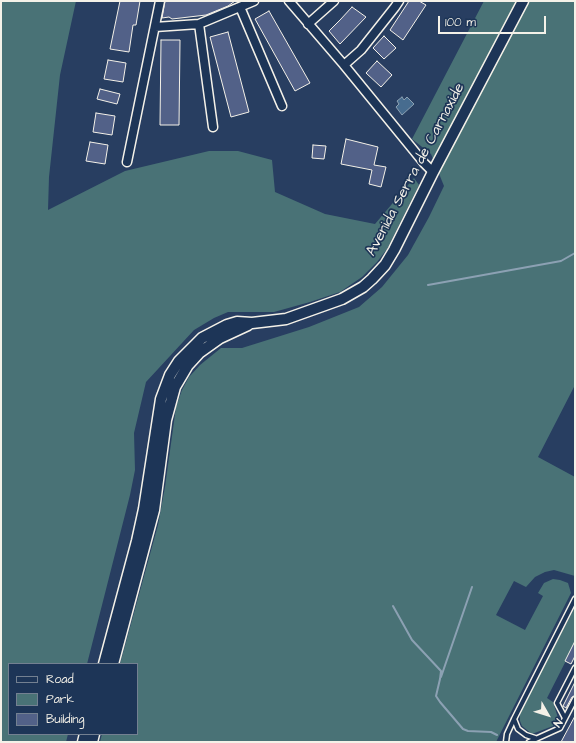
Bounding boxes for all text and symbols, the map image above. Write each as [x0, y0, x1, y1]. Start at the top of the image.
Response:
scale bar [440, 8, 548, 34]
text: 100 m [445, 14, 476, 31]
street label: Avenida Serra de Carnaxide [363, 81, 469, 259]
legend [8, 663, 138, 735]
text: Road [46, 671, 74, 688]
text: Park [46, 691, 74, 708]
north arrow [528, 695, 568, 735]
text: Building [46, 711, 84, 728]
text: N [550, 715, 566, 730]

